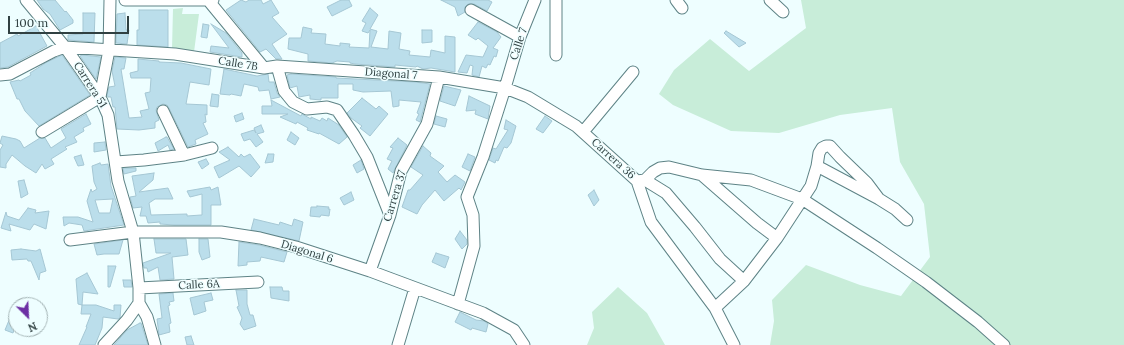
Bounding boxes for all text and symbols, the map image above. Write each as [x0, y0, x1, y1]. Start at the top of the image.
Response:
scale bar [10, 8, 131, 34]
text: 100 m [15, 15, 48, 30]
street label: Calle 7 [508, 26, 530, 62]
street label: Calle 7B [217, 54, 259, 74]
street label: Carrera 51 [70, 60, 110, 110]
street label: Diagonal 7 [364, 66, 418, 82]
street label: Carrera 36 [588, 136, 638, 182]
street label: Carrera 37 [381, 169, 409, 223]
street label: Diagonal 6 [279, 238, 335, 266]
street label: Calle 6A [178, 277, 220, 293]
north arrow [8, 297, 48, 337]
text: N [26, 319, 39, 335]

